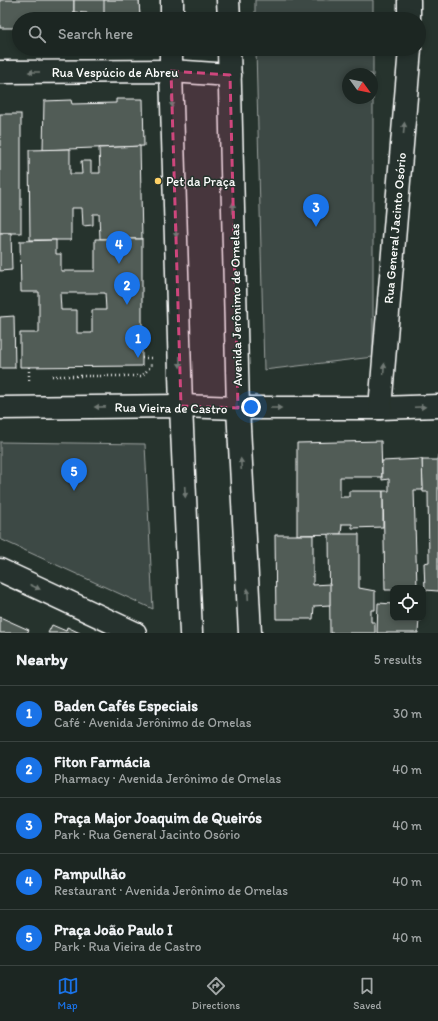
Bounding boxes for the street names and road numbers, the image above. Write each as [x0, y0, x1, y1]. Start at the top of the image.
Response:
street label: Rua Vespúcio de Abreu [52, 65, 178, 80]
street label: Rua General Jacinto Osório [381, 151, 409, 304]
street label: Avenida Jerônimo de Ornelas [227, 223, 245, 387]
street label: Rua Vieira de Castro [114, 400, 228, 416]

